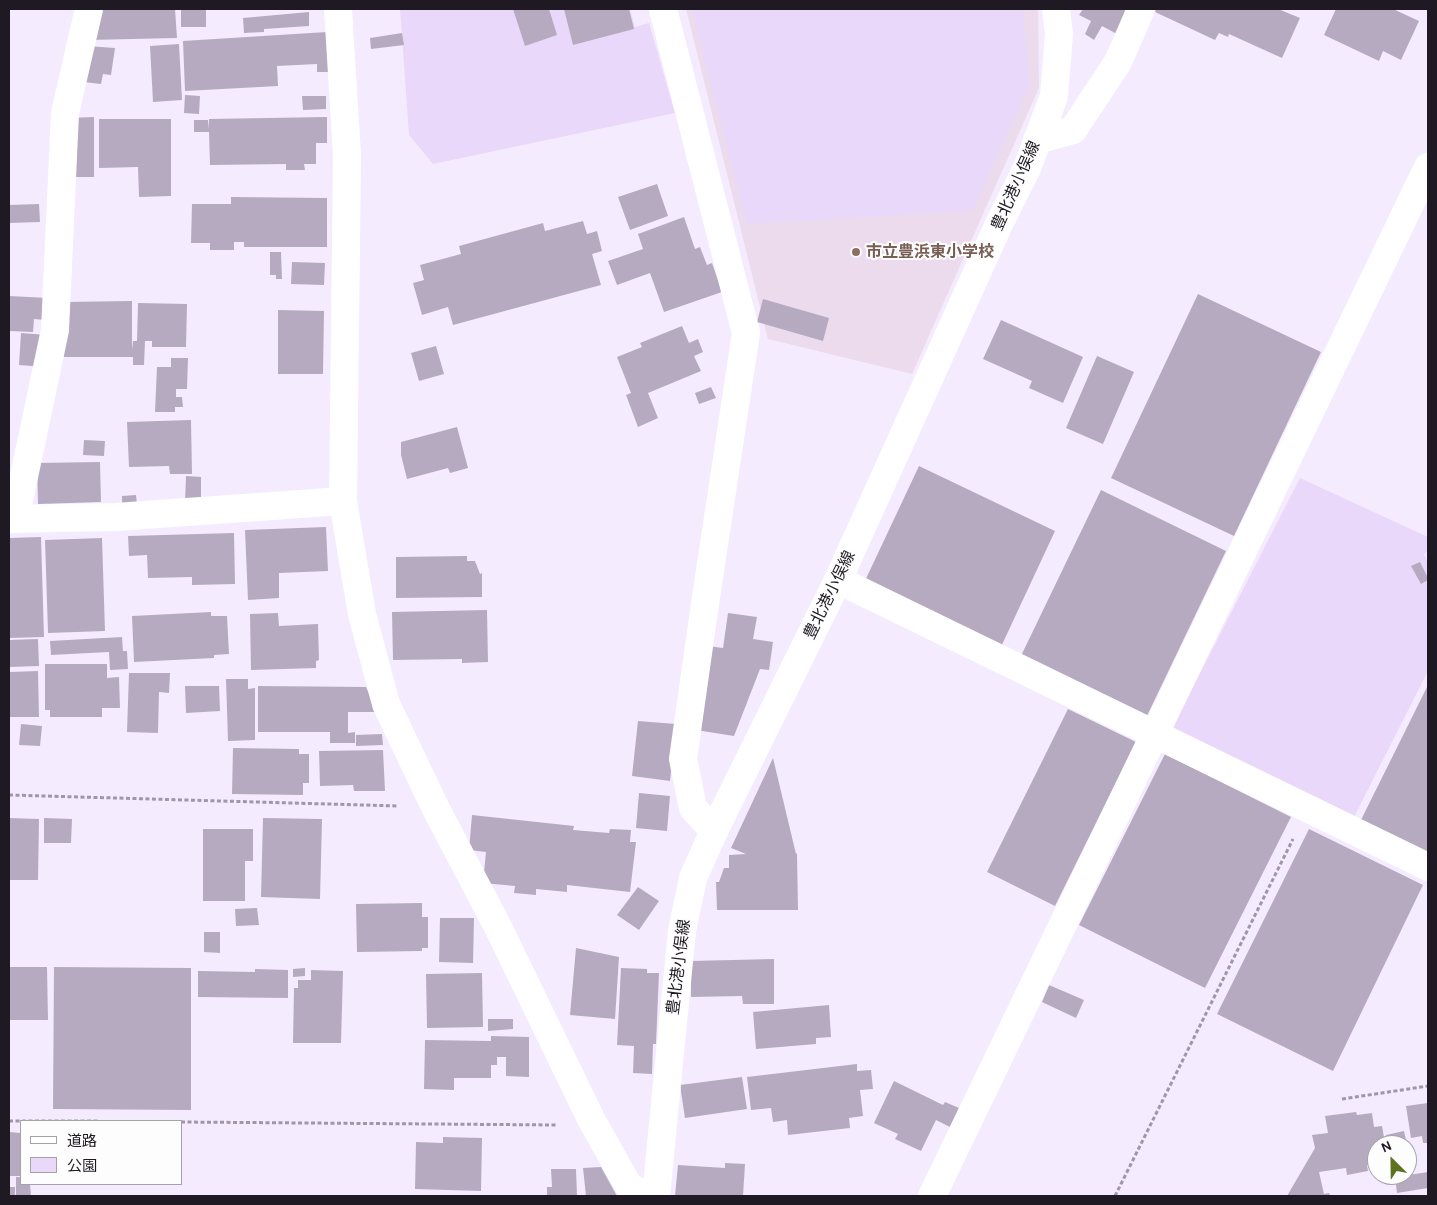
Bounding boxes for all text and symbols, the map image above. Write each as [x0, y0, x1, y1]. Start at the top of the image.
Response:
street label: 豊北港小俣線 [988, 138, 1044, 234]
place label: 市立豊浜東小学校 [866, 242, 994, 262]
marker: 市立豊浜東小学校 [850, 246, 862, 258]
street label: 豊北港小俣線 [800, 548, 860, 642]
street label: 豊北港小俣線 [664, 918, 694, 1016]
legend [20, 1120, 182, 1185]
text: 道路 [67, 1132, 97, 1150]
north arrow [1367, 1135, 1417, 1185]
text: N [1378, 1137, 1394, 1156]
text: 公園 [67, 1157, 97, 1175]

